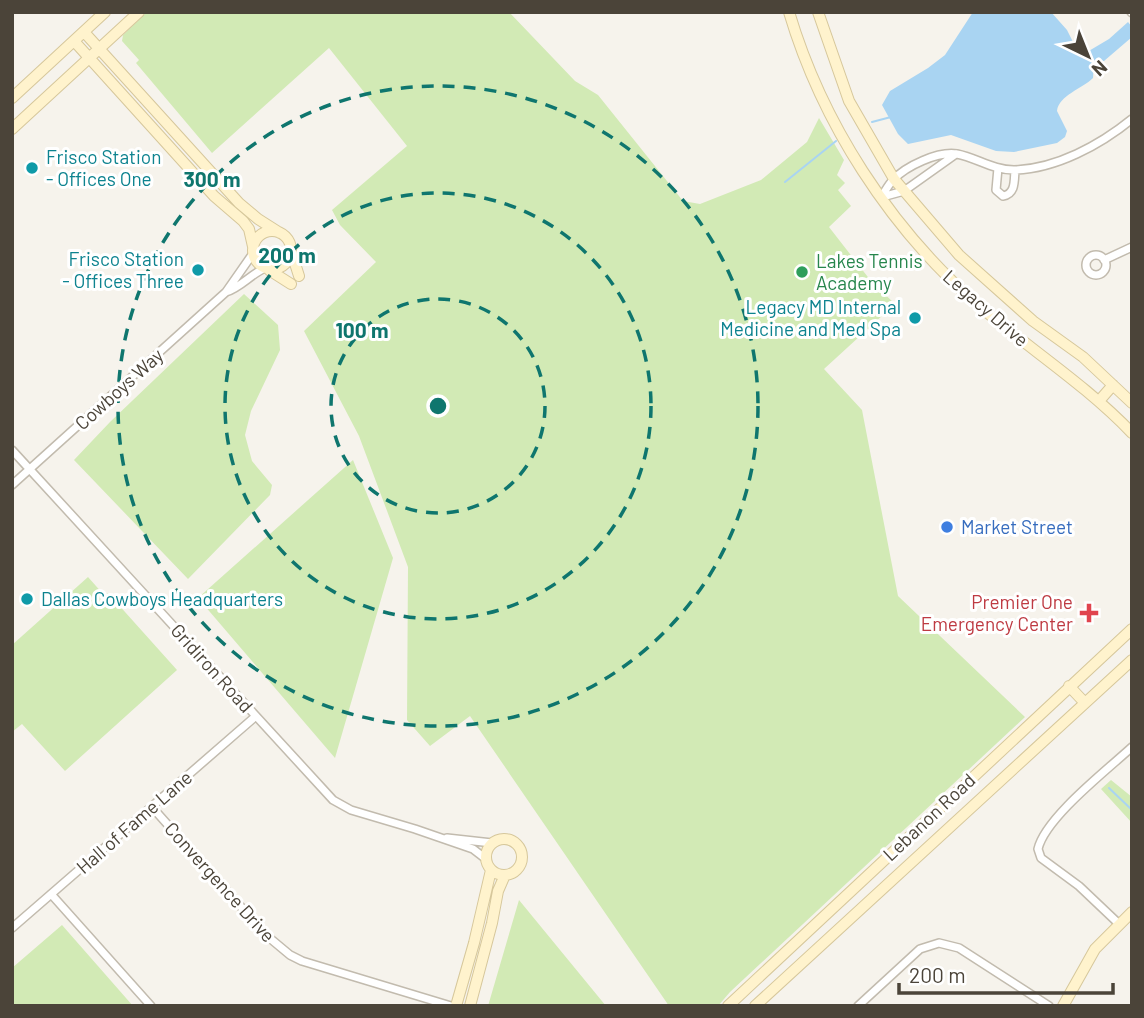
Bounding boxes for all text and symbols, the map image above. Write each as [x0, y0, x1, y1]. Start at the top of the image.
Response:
north arrow [1053, 21, 1123, 91]
text: N [1087, 56, 1112, 82]
place label: Frisco Station - Offices One [46, 145, 161, 190]
marker: Frisco Station - Offices One [24, 160, 40, 176]
text: 300 m [183, 166, 241, 191]
text: 200 m [258, 242, 316, 267]
place label: Frisco Station - Offices Three [62, 247, 184, 292]
place label: Lakes Tennis Academy [816, 249, 923, 294]
marker: Frisco Station - Offices Three [190, 262, 206, 278]
marker: Lakes Tennis Academy [794, 264, 810, 280]
street label: Legacy Drive [939, 264, 1034, 351]
place label: Legacy MD Internal Medicine and Med Spa [720, 295, 901, 340]
marker: Legacy MD Internal Medicine and Med Spa [907, 310, 923, 326]
text: 100 m [335, 317, 389, 342]
street label: Cowboys Way [70, 343, 168, 434]
centre of rings [426, 394, 450, 418]
place label: Market Street [961, 515, 1073, 538]
marker: Market Street [939, 519, 955, 535]
place label: Dallas Cowboys Headquarters [41, 587, 283, 610]
place label: Premier One Emergency Center [921, 590, 1073, 635]
marker: Dallas Cowboys Headquarters [19, 591, 35, 607]
marker: Premier One Emergency Center [1079, 603, 1099, 623]
street label: Gridiron Road [166, 618, 258, 717]
street label: Hall of Fame Lane [71, 765, 196, 878]
street label: Lebanon Road [878, 768, 979, 865]
street label: Convergence Drive [160, 817, 280, 947]
scale bar [899, 951, 1112, 995]
text: 200 m [909, 962, 966, 987]

